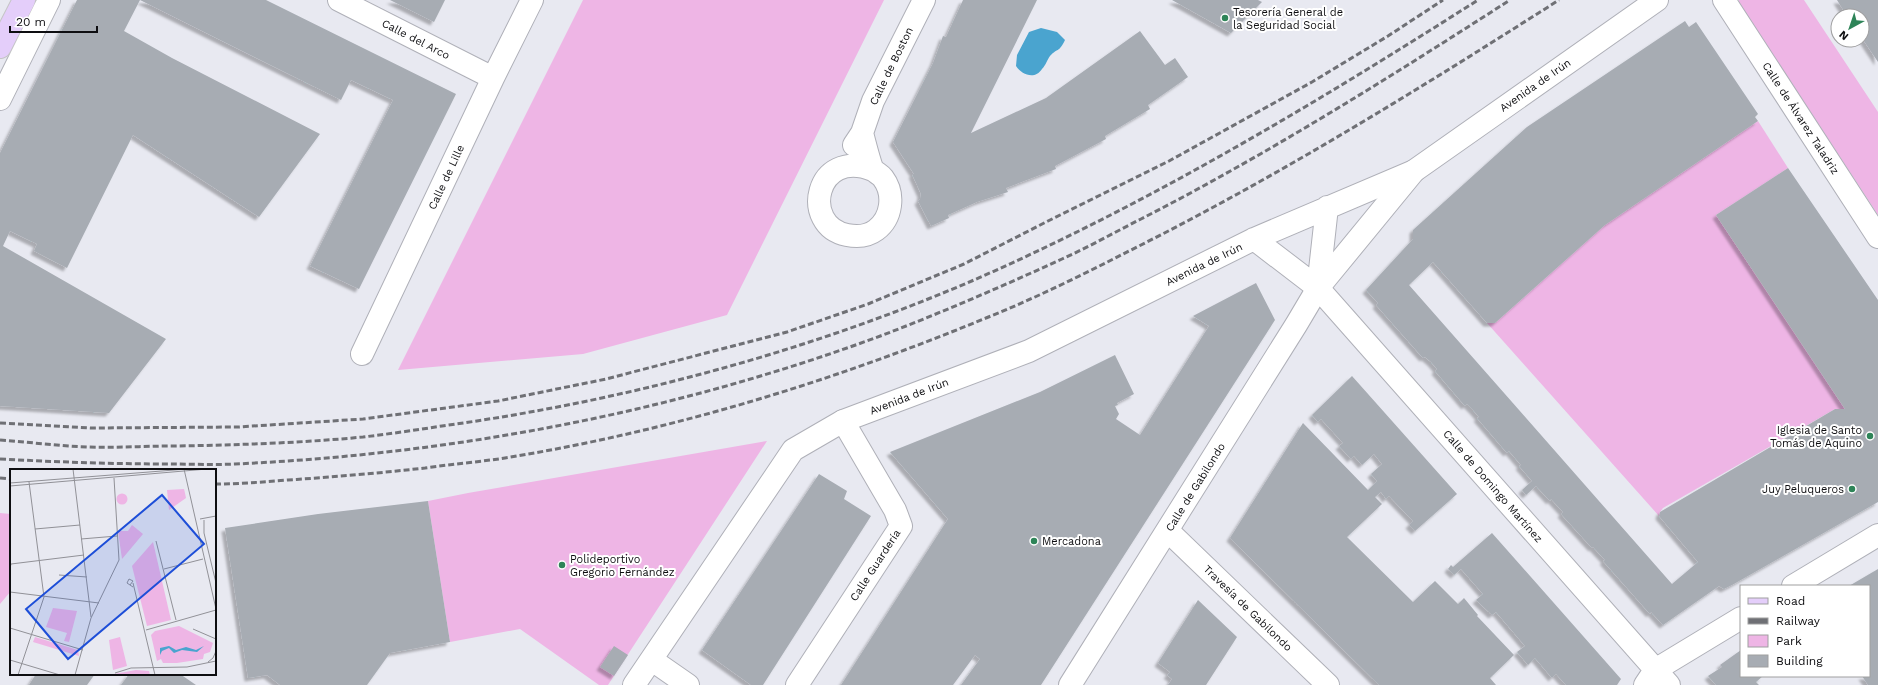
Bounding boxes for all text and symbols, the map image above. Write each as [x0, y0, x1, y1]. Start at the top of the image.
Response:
place label: Tesorería General de la Seguridad Social [1233, 6, 1343, 32]
scale bar [10, 8, 97, 34]
north arrow [1830, 8, 1870, 48]
marker: Tesorería General de la Seguridad Social [1220, 13, 1230, 23]
text: 20 m [16, 15, 46, 29]
street label: Calle del Arco [380, 17, 452, 62]
street label: Calle de Boston [867, 25, 916, 107]
text: N [1837, 28, 1851, 43]
street label: Avenida de Irún [1497, 56, 1573, 115]
street label: Calle de Álvarez Taladriz [1759, 59, 1843, 177]
street label: Calle de Lille [426, 143, 467, 212]
street label: Avenida de Irún [1164, 240, 1245, 289]
street label: Avenida de Irún [868, 375, 951, 418]
place label: Iglesia de Santo Tomás de Aquino [1770, 424, 1862, 450]
street label: Calle de Domingo Martínez [1440, 427, 1545, 545]
marker: Iglesia de Santo Tomás de Aquino [1865, 431, 1875, 441]
street label: Calle de Gabilondo [1163, 441, 1228, 534]
inset map [10, 469, 216, 675]
place label: Juy Peluqueros [1762, 483, 1844, 496]
marker: Juy Peluqueros [1847, 484, 1857, 494]
street label: Calle Guardería [847, 527, 903, 604]
place label: Mercadona [1042, 535, 1101, 548]
marker: Mercadona [1029, 536, 1039, 546]
place label: Polideportivo Gregorio Fernández [570, 553, 675, 579]
marker: Polideportivo Gregorio Fernández [557, 560, 567, 570]
street label: Travesía de Gabilondo [1201, 563, 1295, 654]
legend [1740, 585, 1870, 677]
text: Road [1776, 594, 1805, 608]
text: Railway [1776, 614, 1821, 628]
text: Park [1776, 634, 1802, 648]
text: Building [1776, 654, 1823, 668]

